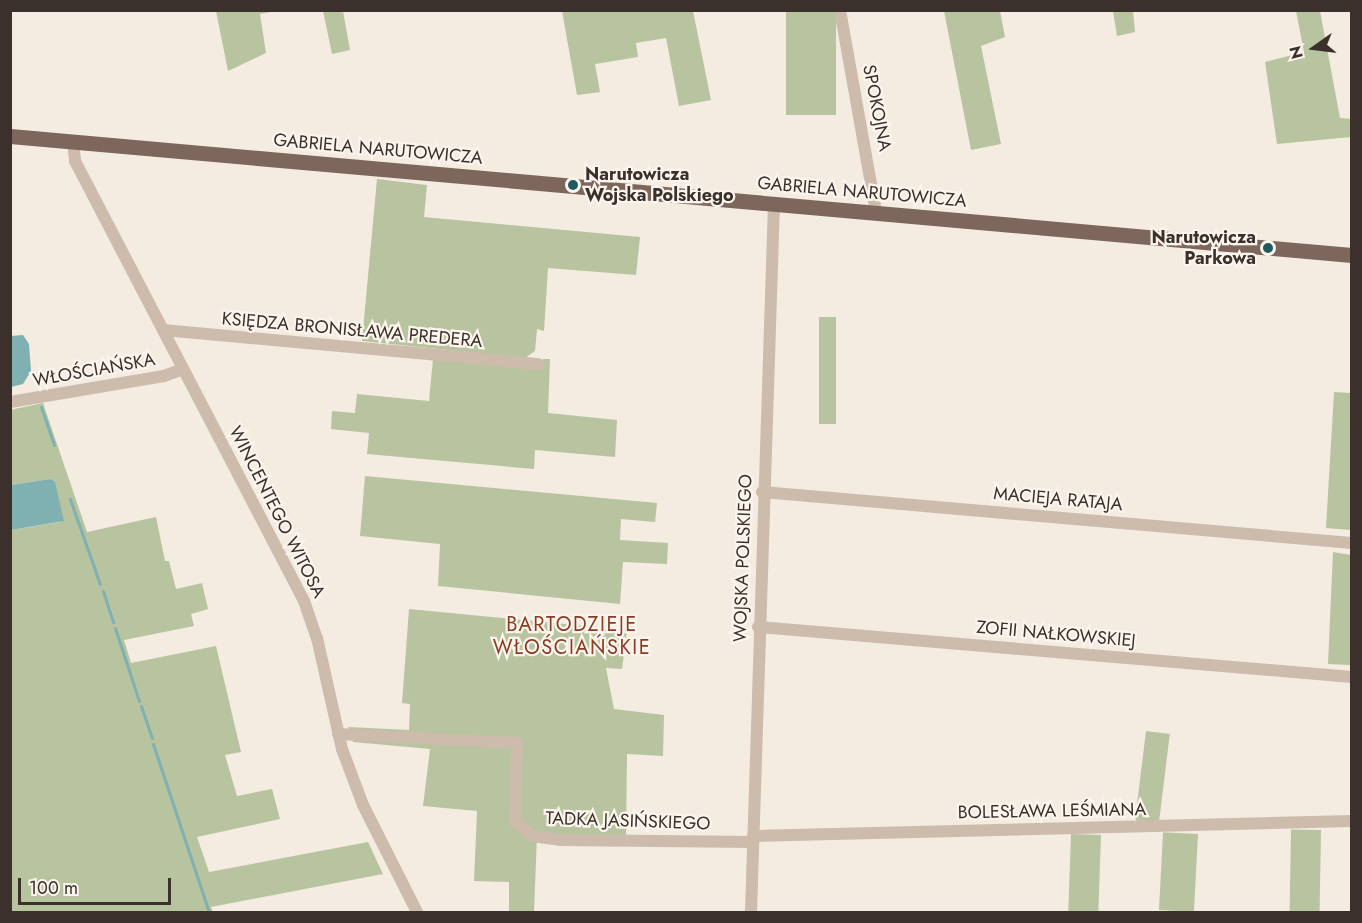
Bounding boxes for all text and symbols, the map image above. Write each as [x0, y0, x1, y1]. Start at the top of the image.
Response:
north arrow [1284, 18, 1344, 78]
text: N [1283, 44, 1309, 61]
street label: SPOKOJNA [858, 63, 896, 153]
street label: GABRIELA NARUTOWICZA [272, 129, 484, 169]
place label: Narutowicza Wojska Polskiego [585, 164, 734, 207]
street label: GABRIELA NARUTOWICZA [756, 172, 968, 212]
marker: Narutowicza Wojska Polskiego [566, 178, 580, 192]
place label: Narutowicza Parkowa [1152, 227, 1256, 270]
marker: Narutowicza Parkowa [1261, 241, 1275, 255]
street label: KSIĘDZA BRONISŁAWA PREDERA [221, 308, 483, 352]
street label: WŁOŚCIAŃSKA [31, 349, 157, 391]
street label: WINCENTEGO WITOSA [224, 423, 330, 601]
street label: WOJSKA POLSKIEGO [729, 474, 757, 642]
street label: MACIEJA RATAJA [993, 483, 1123, 515]
district label: BARTODZIEJE WŁOŚCIAŃSKIE [493, 613, 651, 660]
street label: ZOFII NAŁKOWSKIEJ [976, 616, 1136, 652]
street label: BOLESŁAWA LEŚMIANA [957, 799, 1147, 823]
street label: TADKA JASIŃSKIEGO [545, 807, 711, 835]
scale bar [21, 866, 174, 904]
text: 100 m [29, 875, 78, 901]

